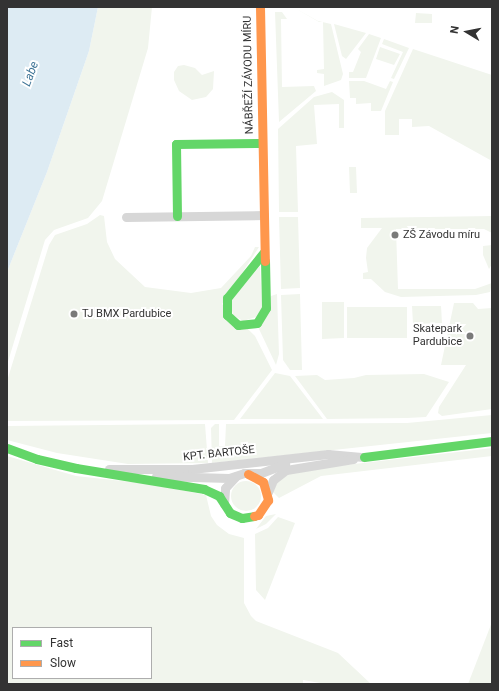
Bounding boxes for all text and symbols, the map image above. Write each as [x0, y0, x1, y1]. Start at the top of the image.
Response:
north arrow [447, 12, 487, 52]
street label: NÁBŘEŽÍ ZÁVODU MÍRU [241, 16, 257, 134]
text: N [448, 25, 462, 35]
water label: Labe [20, 60, 42, 88]
place label: ZŠ Závodu míru [403, 228, 480, 242]
marker: ZŠ Závodu míru [390, 230, 400, 240]
place label: TJ BMX Pardubice [82, 307, 171, 321]
marker: TJ BMX Pardubice [69, 309, 79, 319]
place label: Skatepark Pardubice [413, 323, 462, 349]
marker: Skatepark Pardubice [465, 331, 475, 341]
street label: KPT. BARTOŠE [183, 444, 255, 464]
legend [12, 627, 152, 679]
text: Fast [50, 636, 73, 650]
text: Slow [50, 656, 76, 670]

